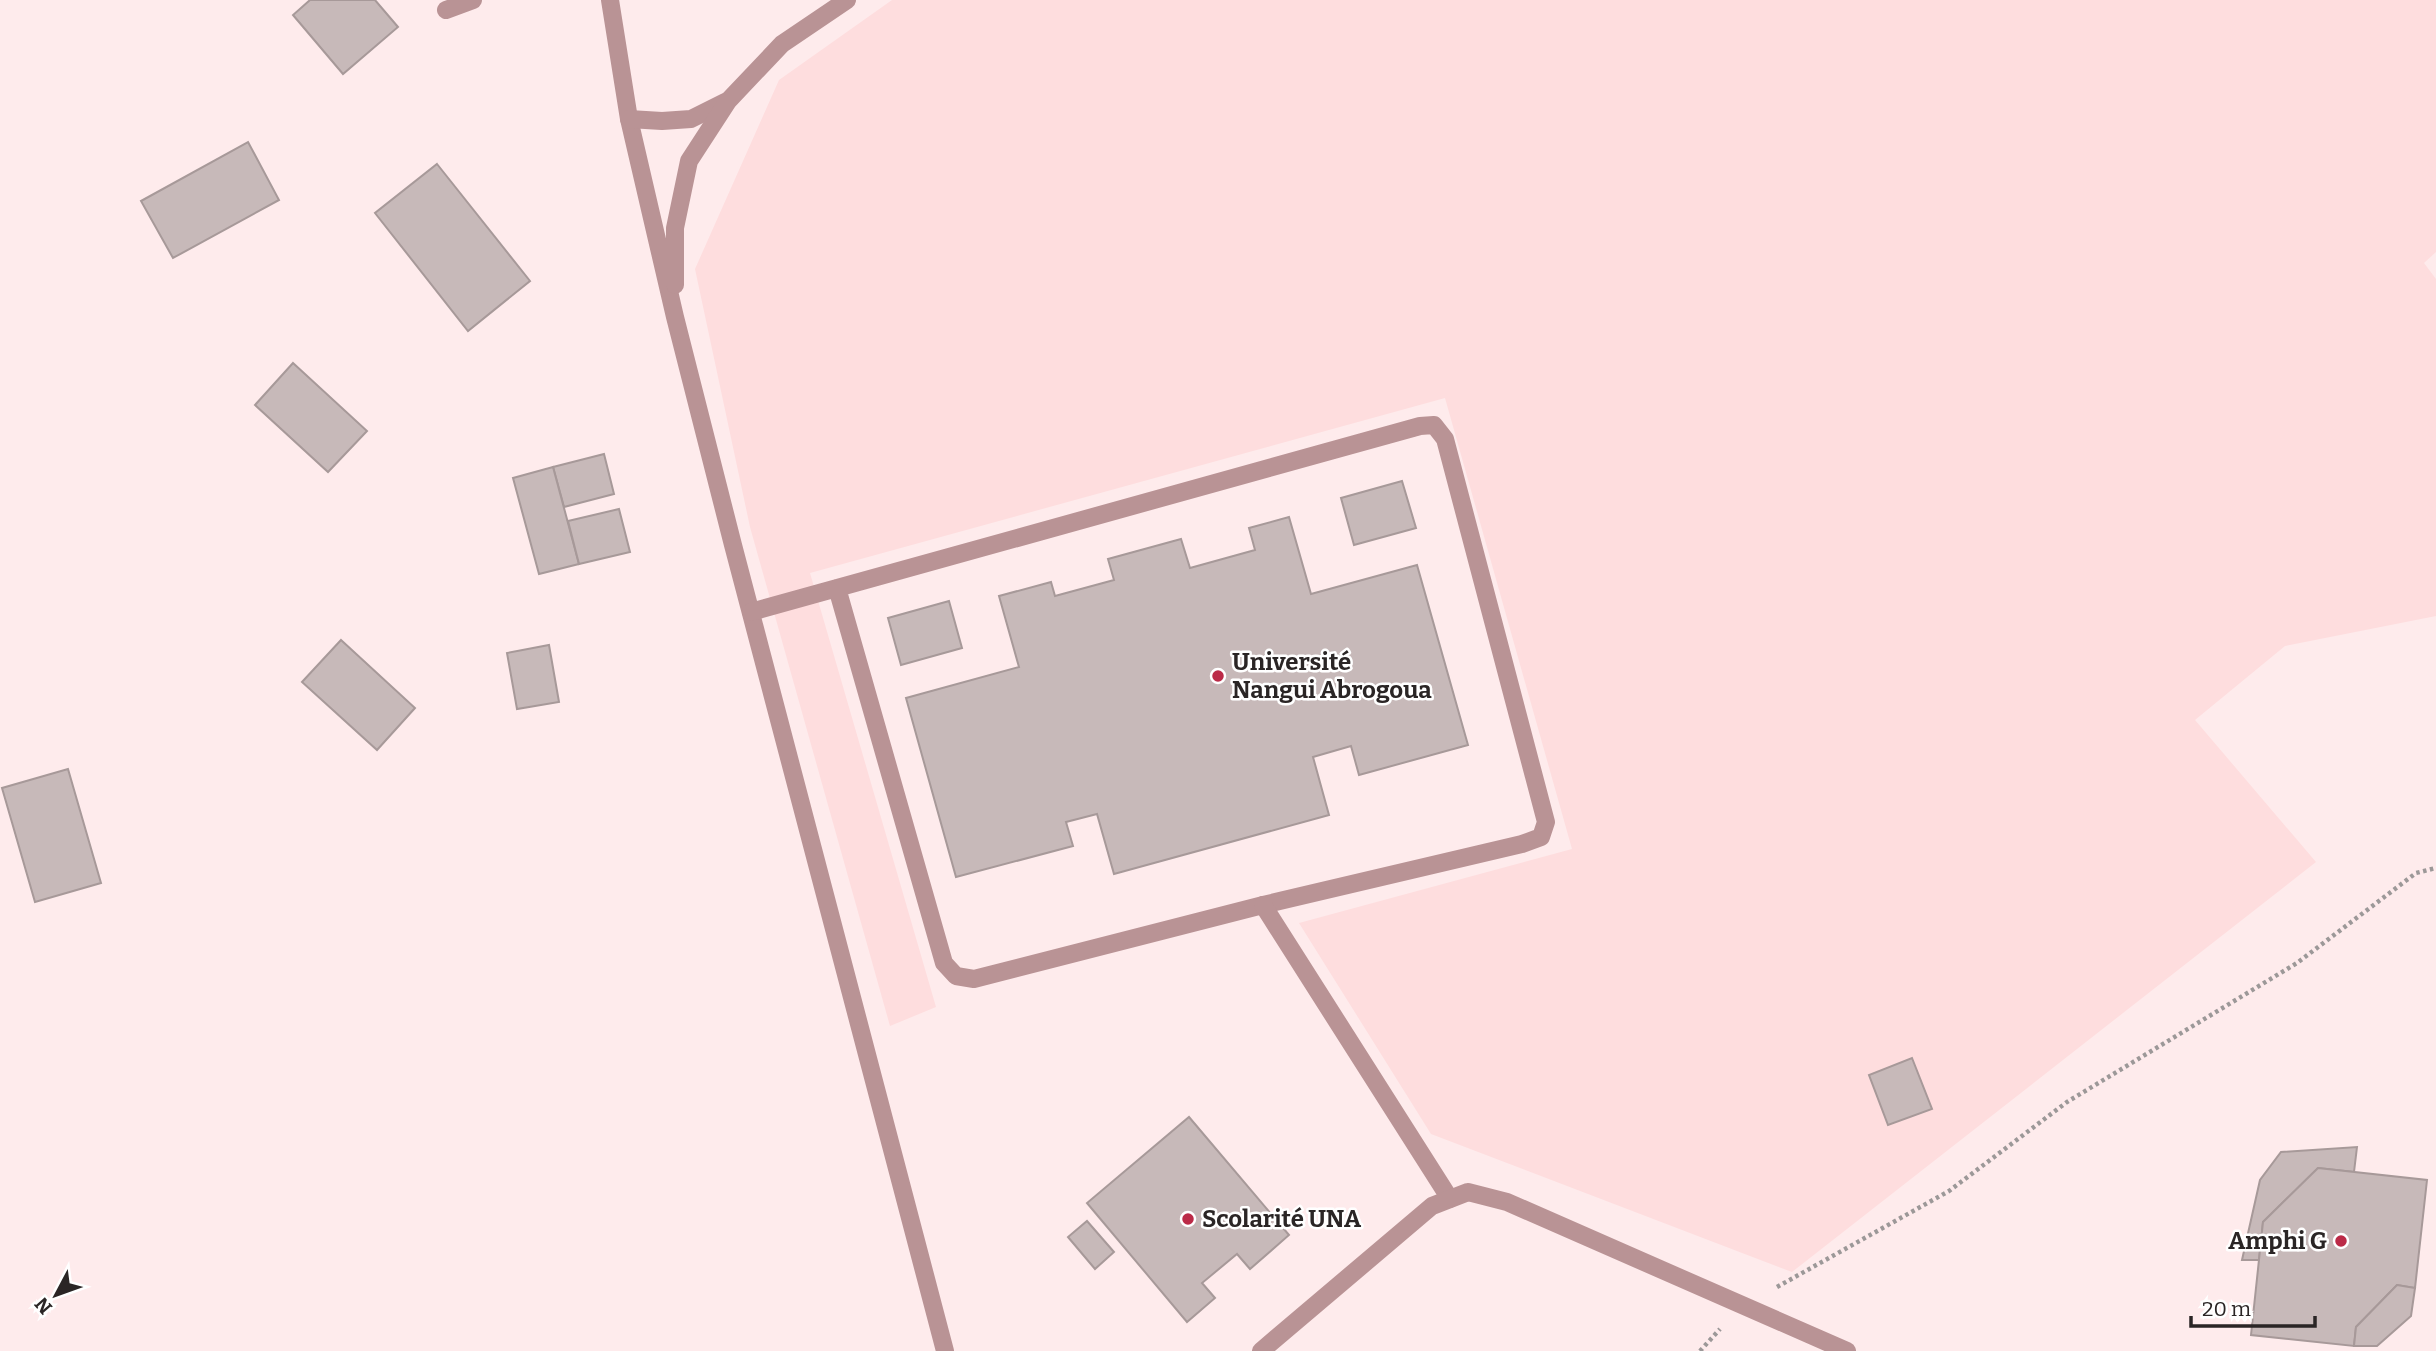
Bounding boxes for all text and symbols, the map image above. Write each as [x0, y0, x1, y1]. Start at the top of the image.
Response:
place label: Université Nangui Abrogoua [1232, 648, 1432, 704]
marker: Université Nangui Abrogoua [1210, 668, 1226, 684]
place label: Scolarité UNA [1202, 1205, 1362, 1233]
marker: Scolarité UNA [1180, 1211, 1196, 1227]
place label: Amphi G [2228, 1227, 2327, 1255]
marker: Amphi G [2333, 1233, 2349, 1249]
north arrow [21, 1260, 91, 1330]
scale bar [2191, 1284, 2315, 1328]
text: N [30, 1292, 57, 1319]
text: 20 m [2202, 1296, 2251, 1322]

